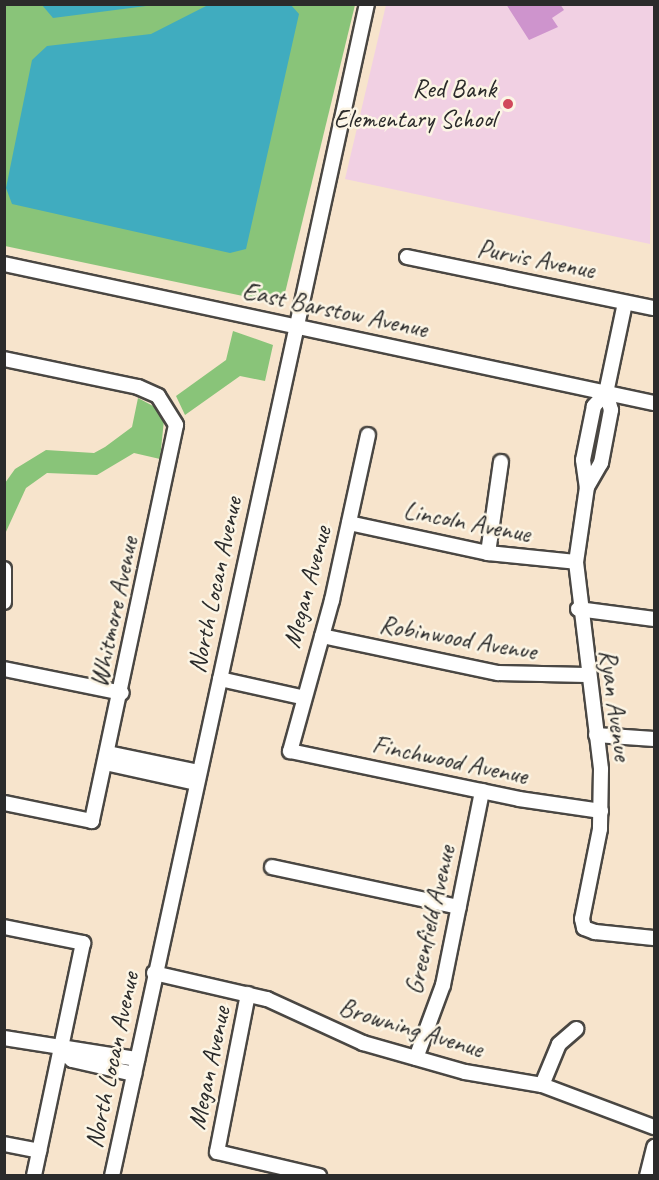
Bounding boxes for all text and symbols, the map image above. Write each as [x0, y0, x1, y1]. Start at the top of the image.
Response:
place label: Red Bank Elementary School [334, 73, 496, 134]
marker: Red Bank Elementary School [501, 97, 515, 111]
street label: Purvis Avenue [475, 232, 597, 286]
street label: East Barstow Avenue [239, 275, 431, 345]
street label: North Locan Avenue [181, 494, 249, 676]
street label: Lincoln Avenue [401, 494, 533, 550]
street label: Megan Avenue [276, 523, 338, 651]
street label: Whitmore Avenue [83, 534, 145, 690]
street label: Robinwood Avenue [377, 609, 539, 667]
street label: Ryan Avenue [592, 647, 638, 763]
street label: Finchwood Avenue [370, 728, 530, 792]
street label: Greenfield Avenue [398, 843, 462, 997]
street label: North Locan Avenue [78, 969, 146, 1151]
street label: Browning Avenue [335, 991, 487, 1065]
street label: Megan Avenue [181, 1004, 237, 1132]

